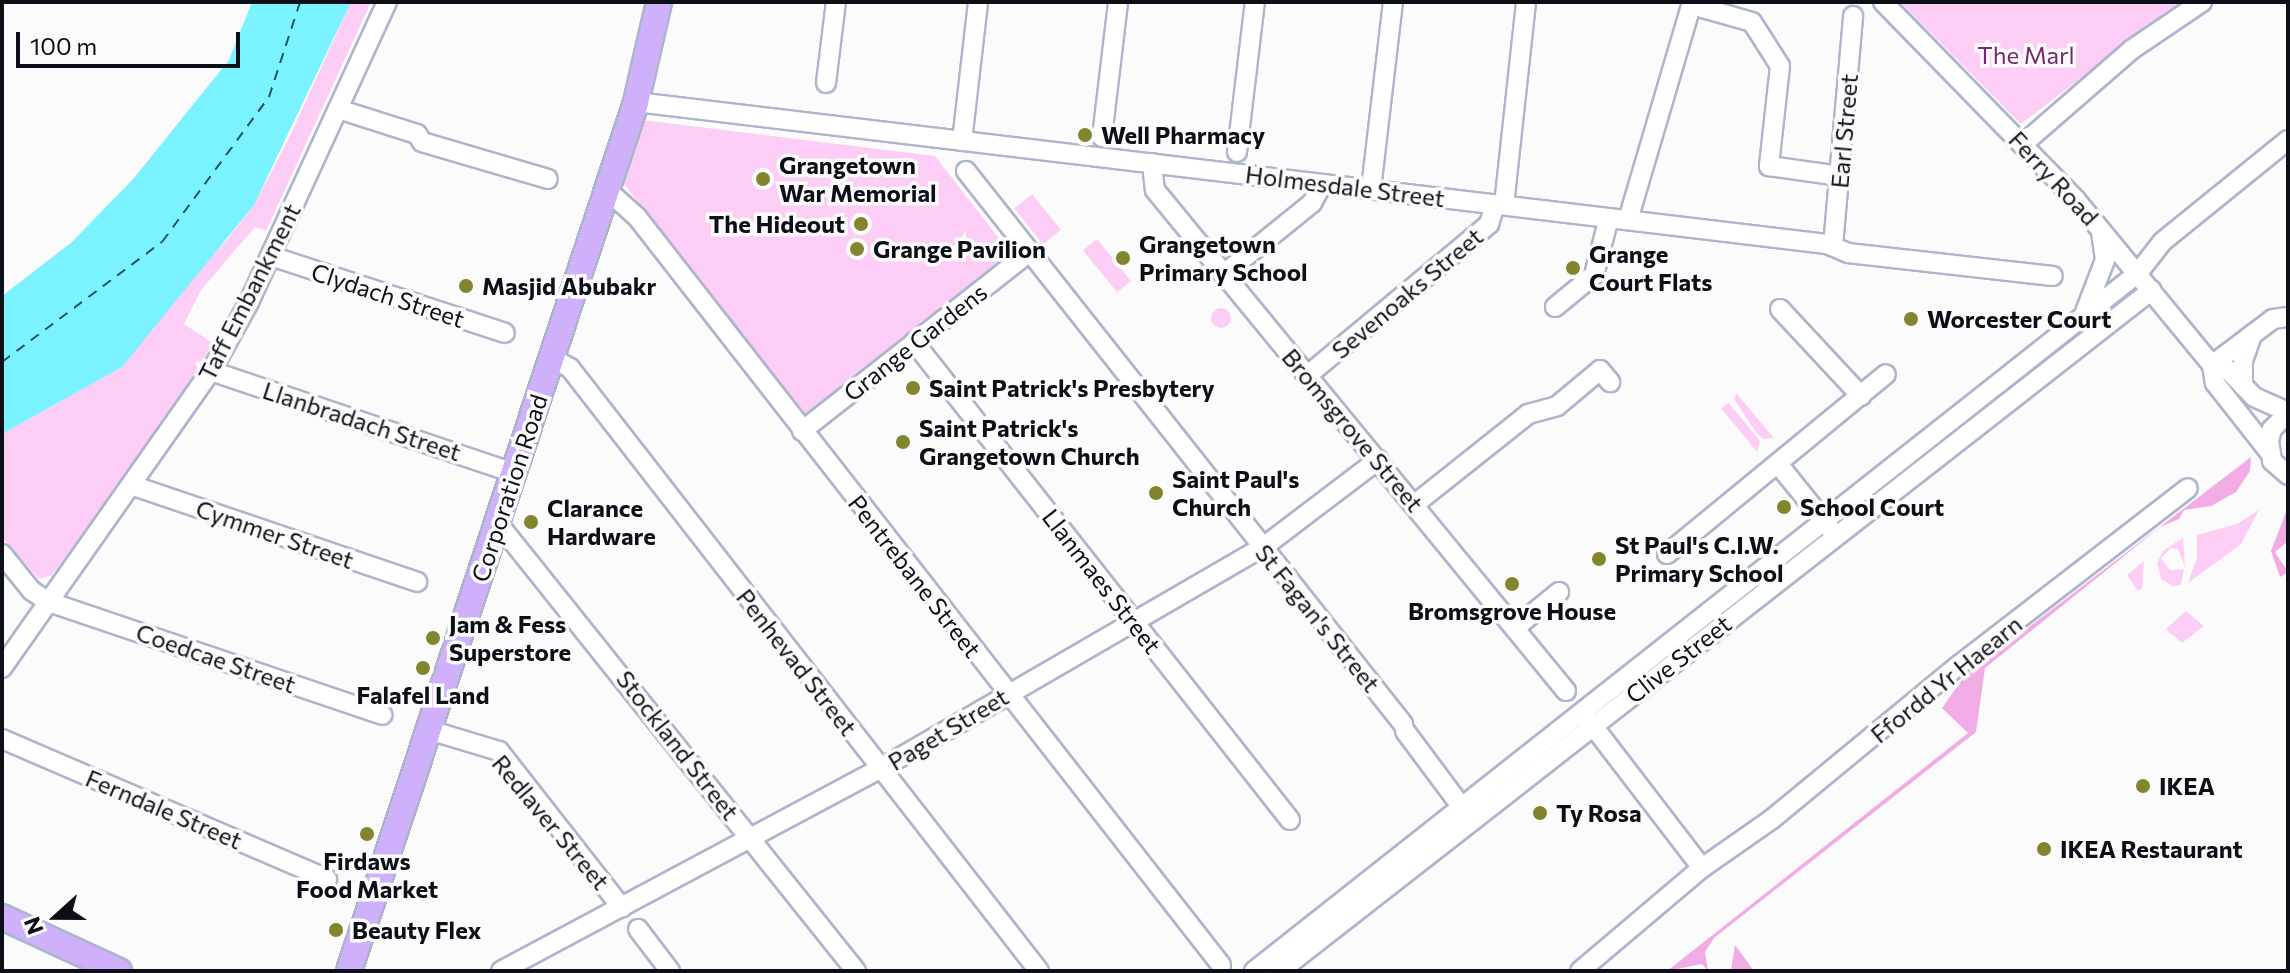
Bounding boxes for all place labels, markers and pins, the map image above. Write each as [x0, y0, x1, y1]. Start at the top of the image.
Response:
place label: Well Pharmacy [1101, 121, 1265, 149]
marker: Well Pharmacy [1076, 126, 1094, 144]
place label: Grangetown War Memorial [779, 151, 937, 207]
marker: Grangetown War Memorial [754, 170, 772, 188]
place label: The Hideout [709, 210, 845, 238]
marker: The Hideout [852, 215, 870, 233]
place label: Grangetown Primary School [1139, 230, 1308, 286]
place label: Grange Pavilion [873, 235, 1046, 263]
marker: Grange Pavilion [848, 240, 866, 258]
place label: Grange Court Flats [1589, 240, 1712, 296]
marker: Grangetown Primary School [1114, 249, 1132, 267]
marker: Grange Court Flats [1564, 259, 1582, 277]
place label: Masjid Abubakr [482, 272, 656, 300]
marker: Masjid Abubakr [457, 277, 475, 295]
place label: Worcester Court [1927, 305, 2111, 333]
marker: Worcester Court [1902, 310, 1920, 328]
place label: Saint Patrick's Presbytery [929, 374, 1215, 402]
marker: Saint Patrick's Presbytery [904, 379, 922, 397]
place label: Saint Patrick's Grangetown Church [919, 414, 1140, 470]
marker: Saint Patrick's Grangetown Church [894, 433, 912, 451]
place label: Saint Paul's Church [1172, 465, 1299, 521]
marker: Saint Paul's Church [1147, 484, 1165, 502]
place label: School Court [1800, 493, 1944, 521]
place label: Clarance Hardware [547, 494, 656, 550]
marker: School Court [1775, 498, 1793, 516]
marker: Clarance Hardware [522, 513, 540, 531]
place label: St Paul's C.I.W. Primary School [1615, 531, 1784, 587]
marker: St Paul's C.I.W. Primary School [1590, 550, 1608, 568]
marker: Bromsgrove House [1503, 575, 1521, 593]
place label: Bromsgrove House [1408, 597, 1616, 625]
place label: Jam & Fess Superstore [449, 610, 571, 666]
marker: Jam & Fess Superstore [424, 629, 442, 647]
marker: Falafel Land [414, 659, 432, 677]
place label: Falafel Land [357, 681, 489, 709]
place label: IKEA [2159, 772, 2215, 800]
marker: IKEA [2134, 777, 2152, 795]
place label: Ty Rosa [1556, 799, 1642, 827]
marker: Ty Rosa [1531, 804, 1549, 822]
marker: Firdaws Food Market [358, 825, 376, 843]
place label: IKEA Restaurant [2060, 835, 2243, 863]
marker: IKEA Restaurant [2035, 840, 2053, 858]
place label: Firdaws Food Market [296, 847, 438, 903]
place label: Beauty Flex [352, 916, 481, 944]
marker: Beauty Flex [327, 921, 345, 939]

